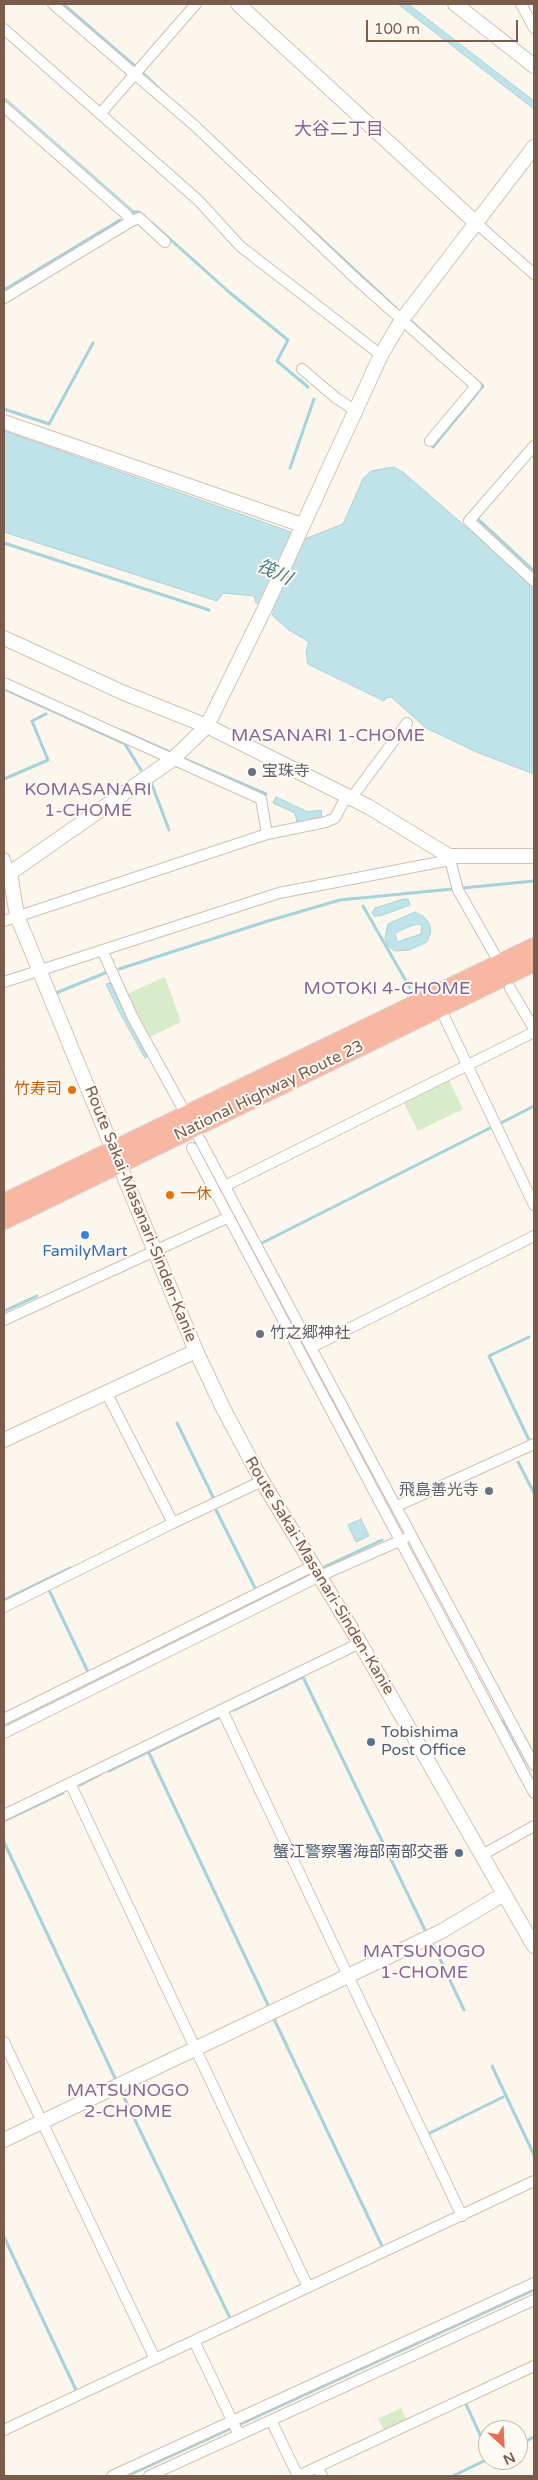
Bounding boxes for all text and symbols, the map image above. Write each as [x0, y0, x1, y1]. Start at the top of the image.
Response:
scale bar [368, 10, 520, 42]
text: 100 m [374, 20, 420, 38]
district label: 大谷二丁目 [294, 119, 384, 141]
water label: 筏川 [253, 556, 295, 590]
district label: MASANARI 1-CHOME [221, 725, 435, 747]
place label: 宝珠寺 [262, 762, 310, 782]
marker: 宝珠寺 [246, 766, 258, 778]
district label: KOMASANARI 1-CHOME [18, 779, 158, 822]
district label: MOTOKI 4-CHOME [295, 978, 479, 1000]
street label: National Highway Route 23 [171, 1037, 367, 1145]
place label: 竹寿司 [14, 1080, 62, 1100]
street label: Route Sakai-Masanari-Sinden-Kanie [80, 1083, 200, 1345]
marker: 竹寿司 [66, 1084, 78, 1096]
place label: 一休 [180, 1185, 212, 1205]
marker: 一休 [164, 1189, 176, 1201]
marker: FamilyMart [79, 1229, 91, 1241]
place label: FamilyMart [42, 1242, 128, 1262]
place label: 竹之郷神社 [270, 1324, 350, 1344]
marker: 竹之郷神社 [254, 1328, 266, 1340]
street label: Route Sakai-Masanari-Sinden-Kanie [240, 1453, 398, 1699]
place label: 飛島善光寺 [399, 1481, 479, 1501]
marker: 飛島善光寺 [483, 1485, 495, 1497]
place label: Tobishima Post Office [381, 1723, 466, 1761]
marker: Tobishima Post Office [365, 1736, 377, 1748]
place label: 蟹江警察署海部南部交番 [273, 1843, 449, 1863]
marker: 蟹江警察署海部南部交番 [453, 1847, 465, 1859]
district label: MATSUNOGO 1-CHOME [357, 1941, 491, 1984]
district label: MATSUNOGO 2-CHOME [61, 2080, 195, 2122]
north arrow [478, 2420, 528, 2470]
text: N [500, 2448, 518, 2468]

